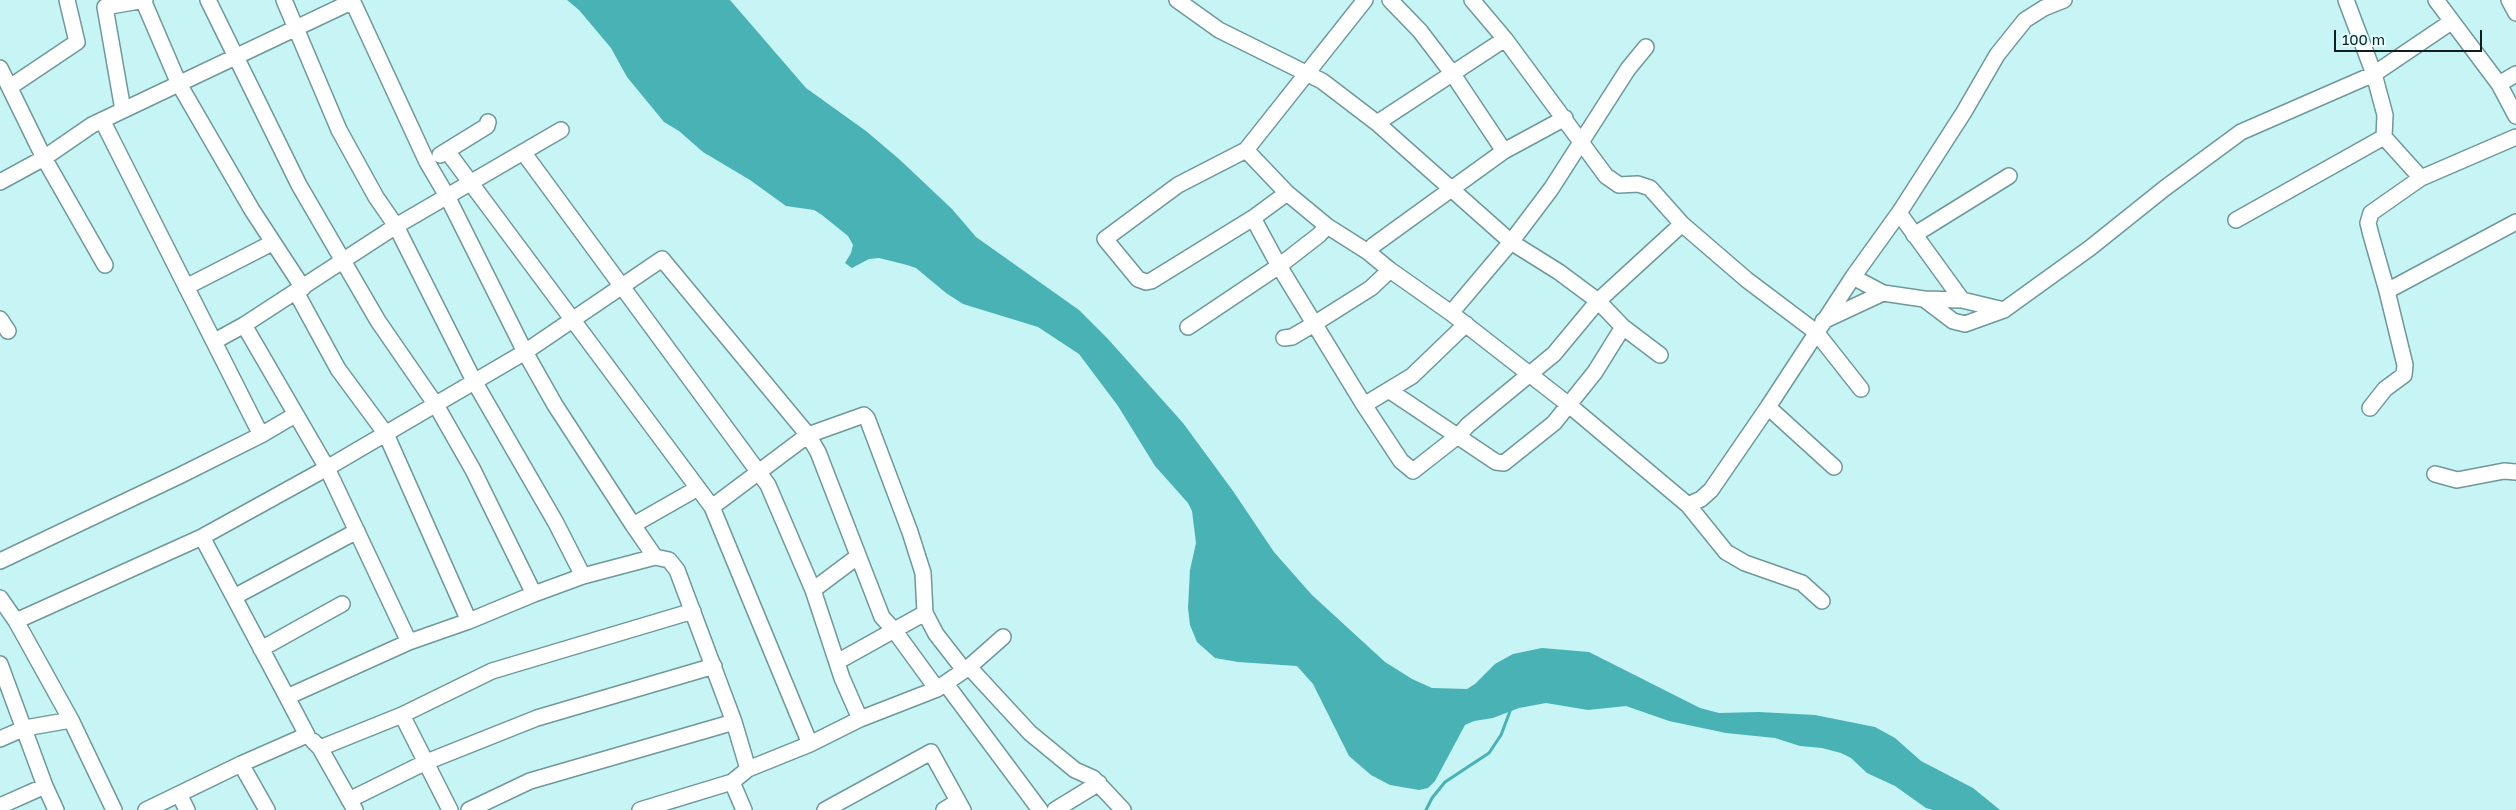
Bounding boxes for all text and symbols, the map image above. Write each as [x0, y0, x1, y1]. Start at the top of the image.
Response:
scale bar [2336, 20, 2484, 52]
text: 100 m [2342, 30, 2385, 48]

